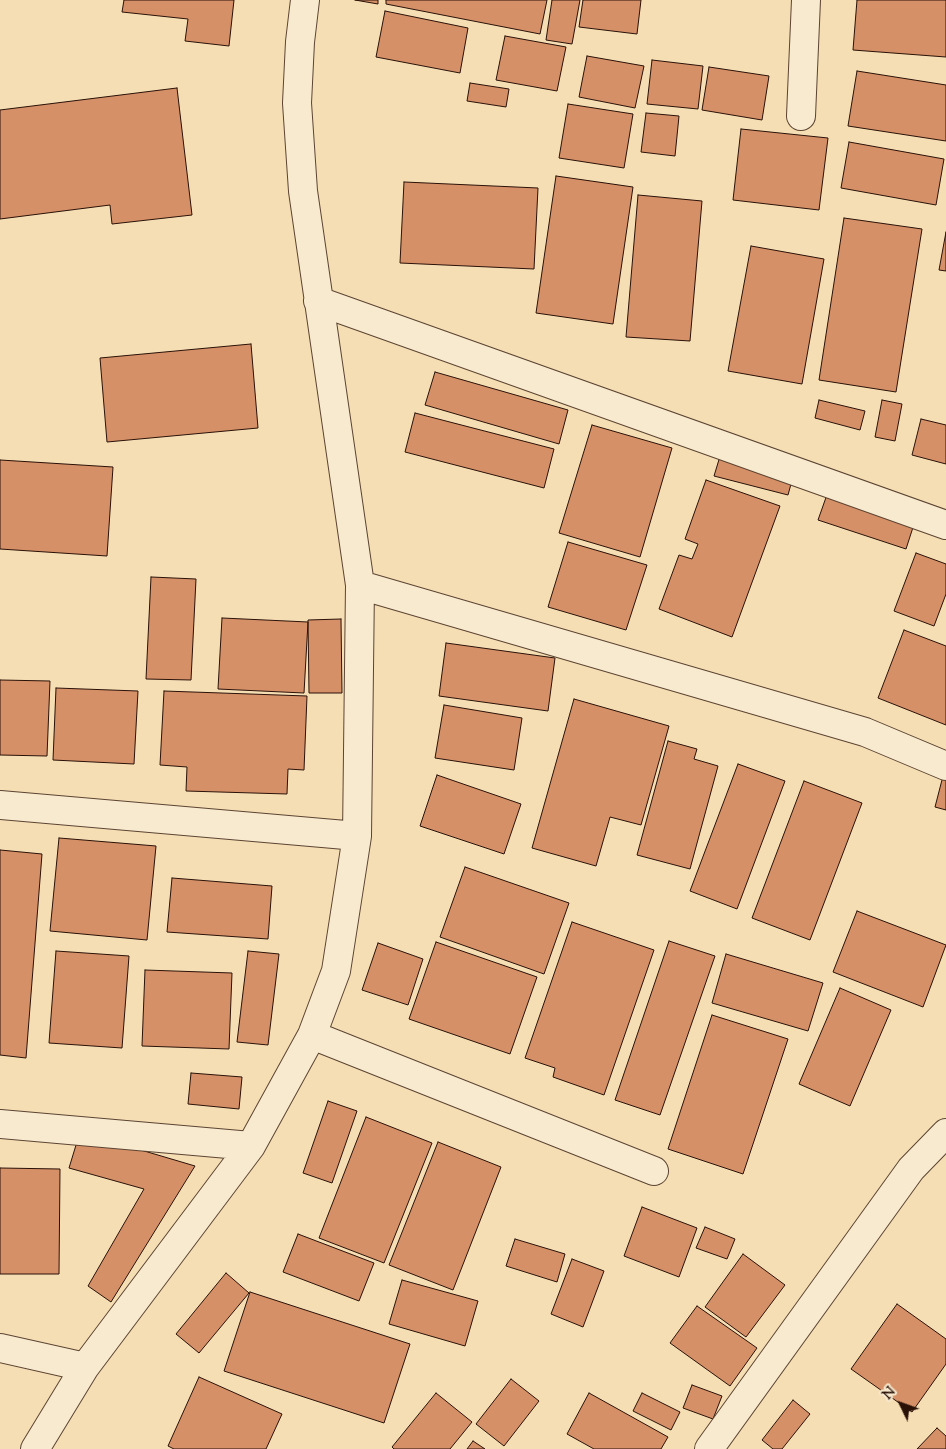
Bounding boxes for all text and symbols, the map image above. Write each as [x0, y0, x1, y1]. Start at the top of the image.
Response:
north arrow [876, 1379, 926, 1429]
text: N [879, 1383, 901, 1405]

